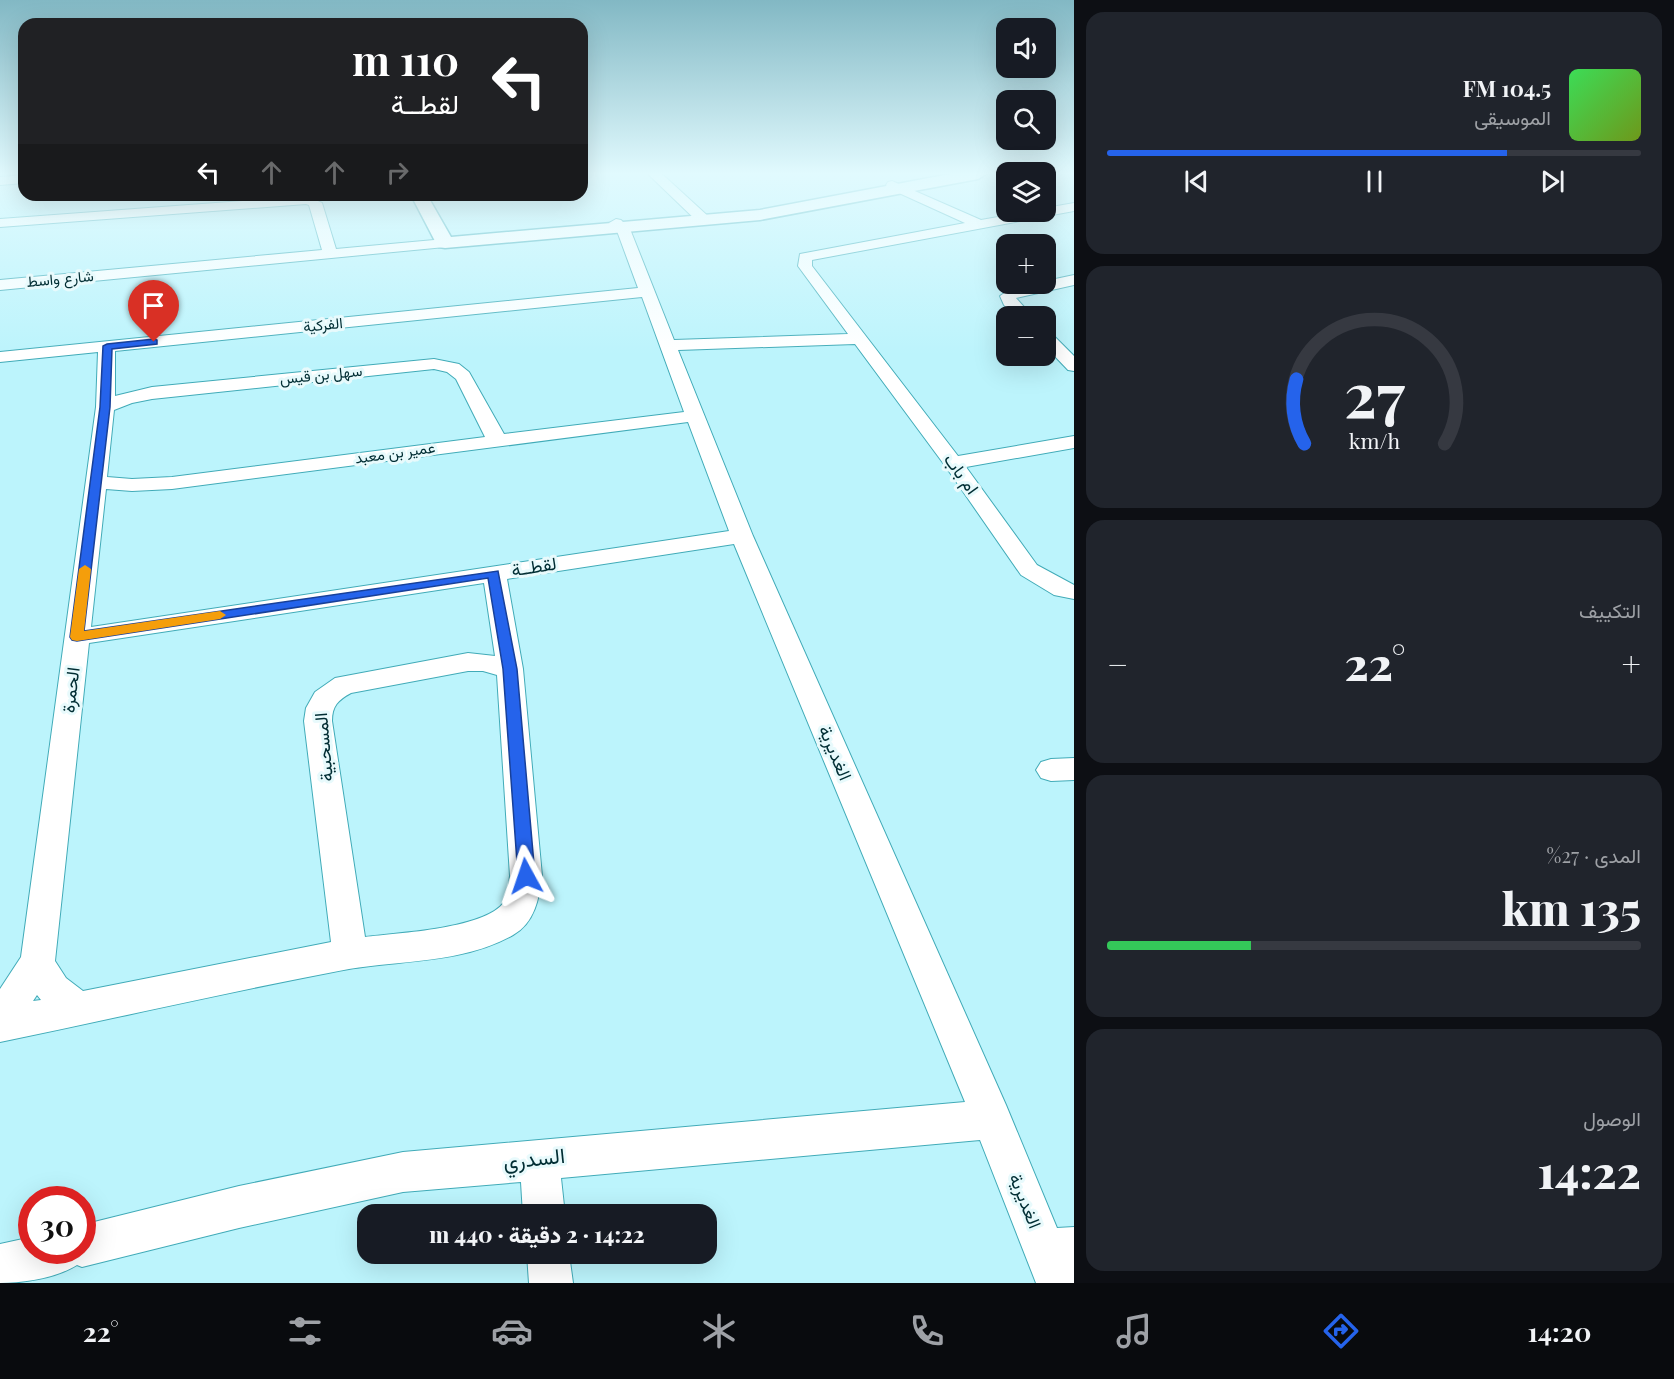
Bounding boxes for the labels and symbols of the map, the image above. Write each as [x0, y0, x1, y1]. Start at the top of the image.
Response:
street label: شارع واسط [25, 265, 95, 293]
pin [128, 280, 179, 342]
street label: الفركية [302, 312, 344, 336]
street label: سهل بن قيس [279, 360, 363, 389]
street label: عمير بن معبد [354, 436, 436, 469]
street label: ام باب [938, 448, 985, 499]
street label: لقطــة [509, 551, 558, 581]
street label: الحمرة [55, 666, 85, 714]
street label: المسحبية [308, 712, 338, 783]
street label: الغديرية [814, 722, 858, 784]
position arrow [494, 844, 558, 908]
street label: السدري [502, 1140, 567, 1179]
street label: الغديرية [1004, 1170, 1048, 1232]
speed limit sign: 30 [18, 1186, 96, 1264]

